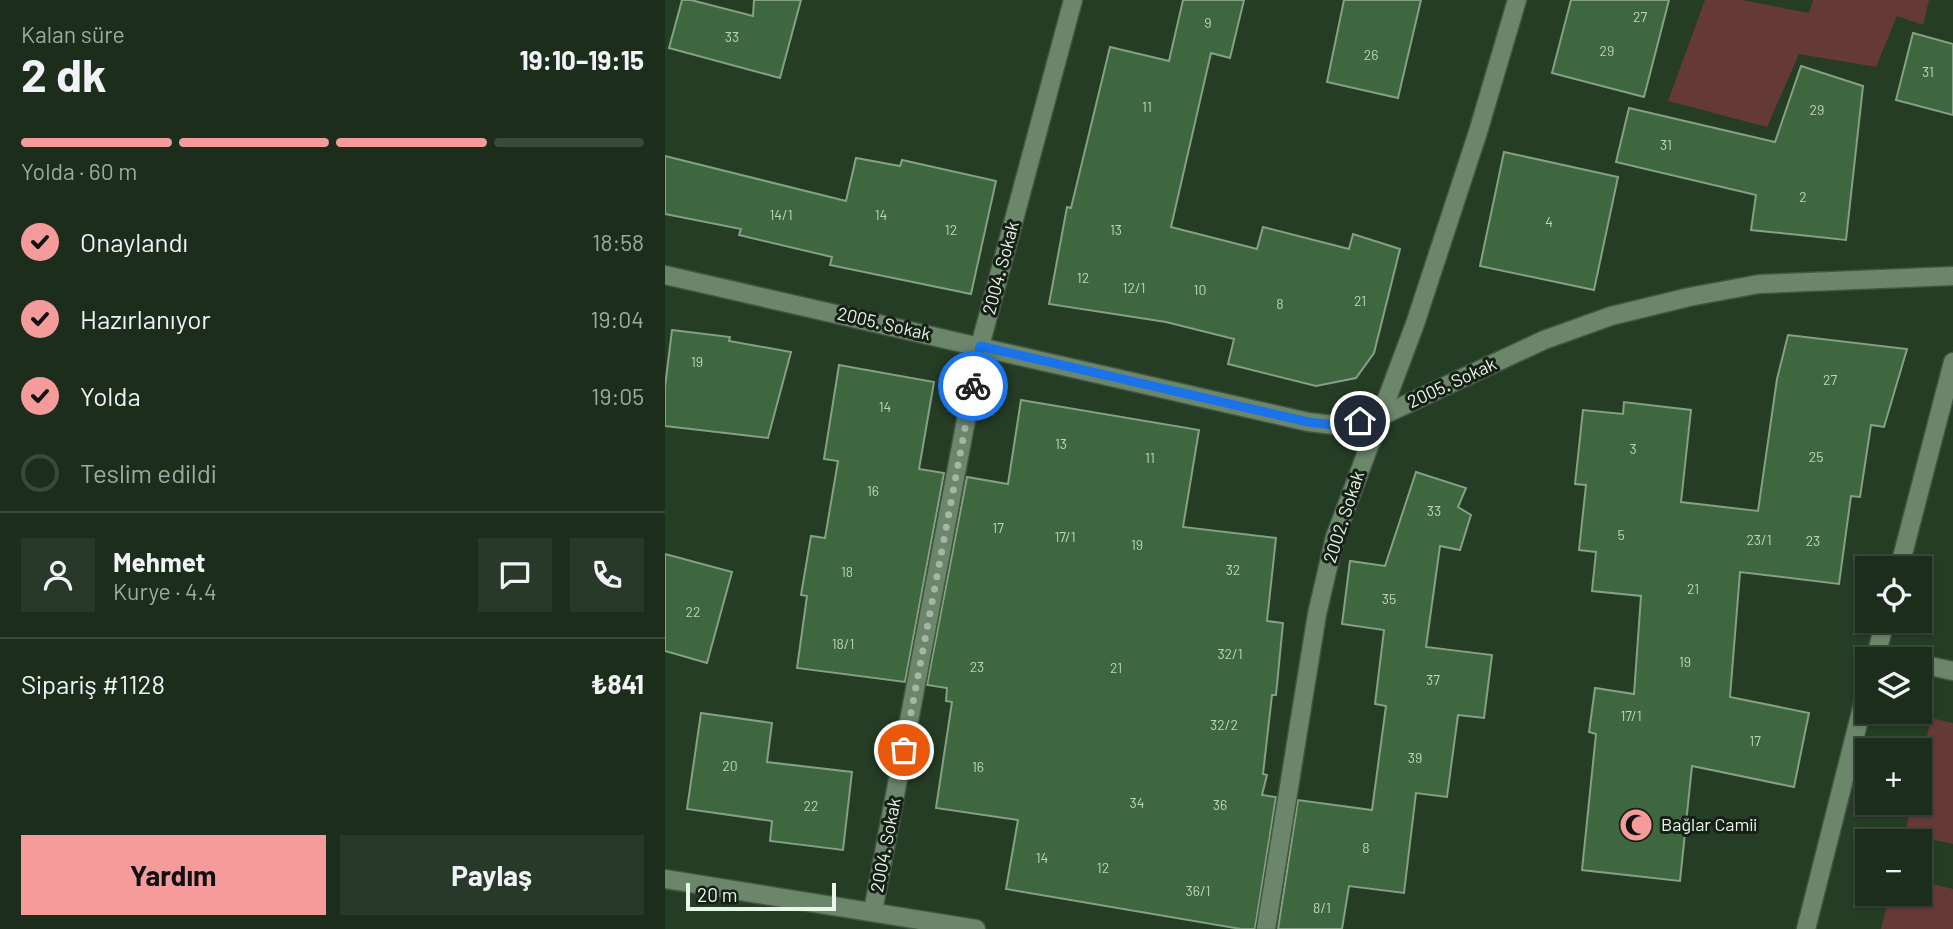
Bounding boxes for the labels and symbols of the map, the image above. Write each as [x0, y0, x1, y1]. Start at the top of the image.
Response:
house number: 27 [1633, 8, 1647, 25]
house number: 9 [1204, 14, 1212, 31]
house number: 33 [725, 28, 739, 45]
house number: 29 [1600, 42, 1614, 59]
house number: 26 [1364, 46, 1378, 63]
house number: 31 [1922, 63, 1934, 80]
house number: 11 [1142, 98, 1152, 115]
house number: 29 [1810, 101, 1824, 118]
house number: 31 [1660, 136, 1672, 153]
house number: 2 [1799, 188, 1807, 205]
house number: 14/1 [769, 206, 793, 223]
house number: 14 [875, 206, 887, 223]
house number: 4 [1545, 213, 1553, 230]
street label: 2004. Sokak [977, 219, 1023, 317]
house number: 12 [945, 221, 957, 238]
house number: 13 [1110, 221, 1122, 238]
house number: 12 [1077, 269, 1089, 286]
house number: 12/1 [1123, 279, 1145, 296]
house number: 10 [1194, 281, 1206, 298]
house number: 21 [1354, 292, 1366, 309]
house number: 8 [1276, 295, 1284, 312]
street label: 2005. Sokak [835, 302, 933, 344]
courier [938, 351, 1008, 421]
street label: 2005. Sokak [1404, 352, 1499, 412]
house number: 19 [691, 353, 703, 370]
house number: 27 [1823, 371, 1837, 388]
pin [1330, 391, 1390, 451]
house number: 14 [879, 398, 891, 415]
house number: 13 [1055, 435, 1067, 452]
house number: 3 [1629, 440, 1637, 457]
house number: 25 [1809, 448, 1823, 465]
house number: 11 [1145, 449, 1155, 466]
street label: 2002. Sokak [1318, 468, 1368, 566]
house number: 16 [867, 482, 879, 499]
house number: 33 [1427, 502, 1441, 519]
house number: 17 [992, 519, 1004, 536]
house number: 5 [1617, 526, 1625, 543]
house number: 17/1 [1054, 528, 1076, 545]
house number: 23/1 [1746, 531, 1772, 548]
house number: 23 [1806, 532, 1820, 549]
house number: 19 [1131, 536, 1143, 553]
house number: 32 [1226, 561, 1240, 578]
house number: 18 [841, 563, 853, 580]
house number: 21 [1687, 580, 1699, 597]
house number: 35 [1382, 590, 1396, 607]
house number: 22 [685, 603, 701, 620]
house number: 18/1 [832, 635, 854, 652]
house number: 32/1 [1217, 645, 1243, 662]
house number: 19 [1679, 653, 1691, 670]
house number: 23 [970, 658, 984, 675]
house number: 21 [1110, 659, 1122, 676]
house number: 37 [1426, 671, 1440, 688]
house number: 17/1 [1620, 707, 1642, 724]
house number: 32/2 [1210, 716, 1238, 733]
pin [874, 720, 934, 780]
house number: 17 [1749, 732, 1761, 749]
house number: 39 [1408, 749, 1422, 766]
house number: 20 [722, 757, 738, 774]
house number: 16 [972, 758, 984, 775]
house number: 34 [1130, 794, 1144, 811]
street label: 2004. Sokak [865, 796, 905, 894]
house number: 36 [1213, 796, 1227, 813]
house number: 22 [803, 797, 819, 814]
mosque icon: Bağlar Camii [1617, 806, 1655, 844]
place label: Bağlar Camii [1661, 813, 1757, 835]
house number: 8 [1362, 839, 1370, 856]
house number: 14 [1036, 849, 1048, 866]
house number: 12 [1097, 859, 1109, 876]
scale bar [686, 880, 837, 912]
house number: 36/1 [1186, 882, 1210, 899]
house number: 8/1 [1313, 899, 1331, 916]

